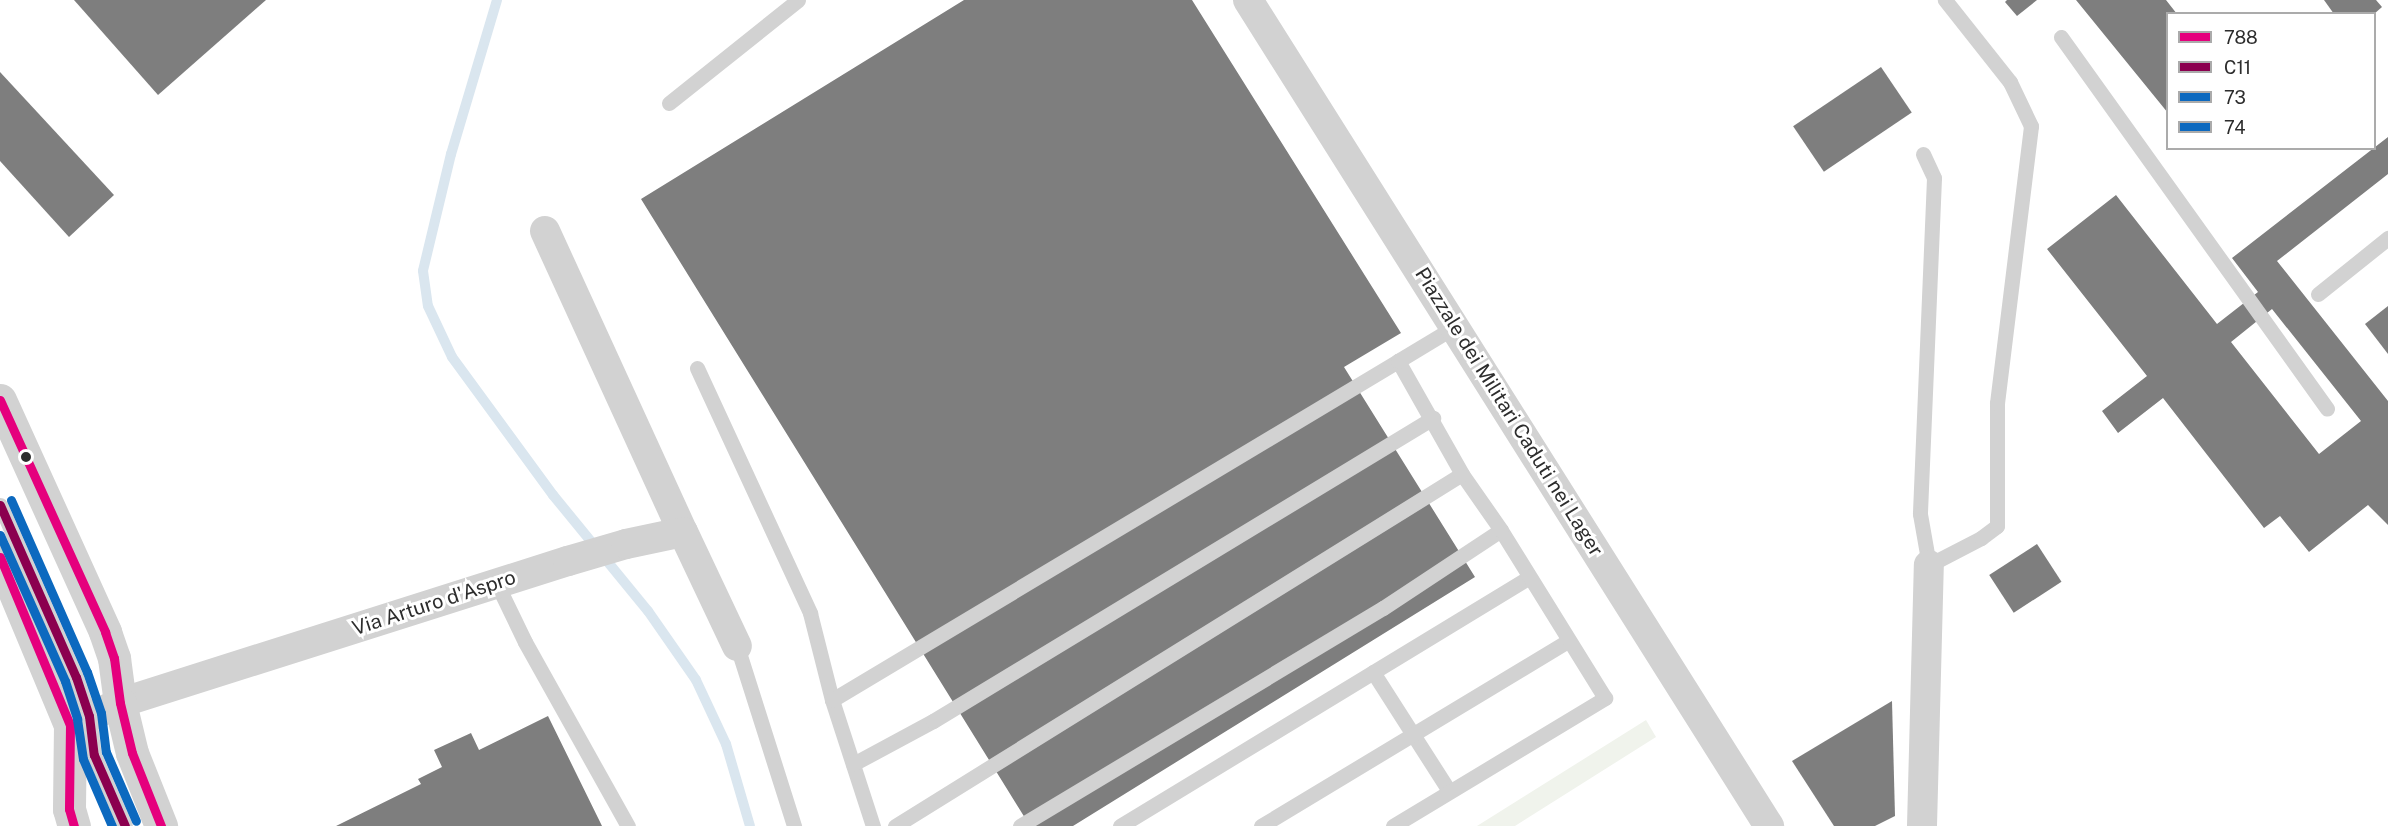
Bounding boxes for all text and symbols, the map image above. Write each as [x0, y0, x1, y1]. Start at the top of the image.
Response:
legend [2166, 12, 2376, 150]
text: 788 [2224, 27, 2258, 48]
text: C11 [2224, 57, 2251, 78]
text: 73 [2224, 87, 2246, 108]
text: 74 [2224, 117, 2246, 138]
street label: Piazzale dei Militari Caduti nei Lager [1410, 263, 1608, 561]
unlabelled marker [20, 451, 32, 463]
street label: Via Arturo d'Aspro [349, 565, 519, 641]

